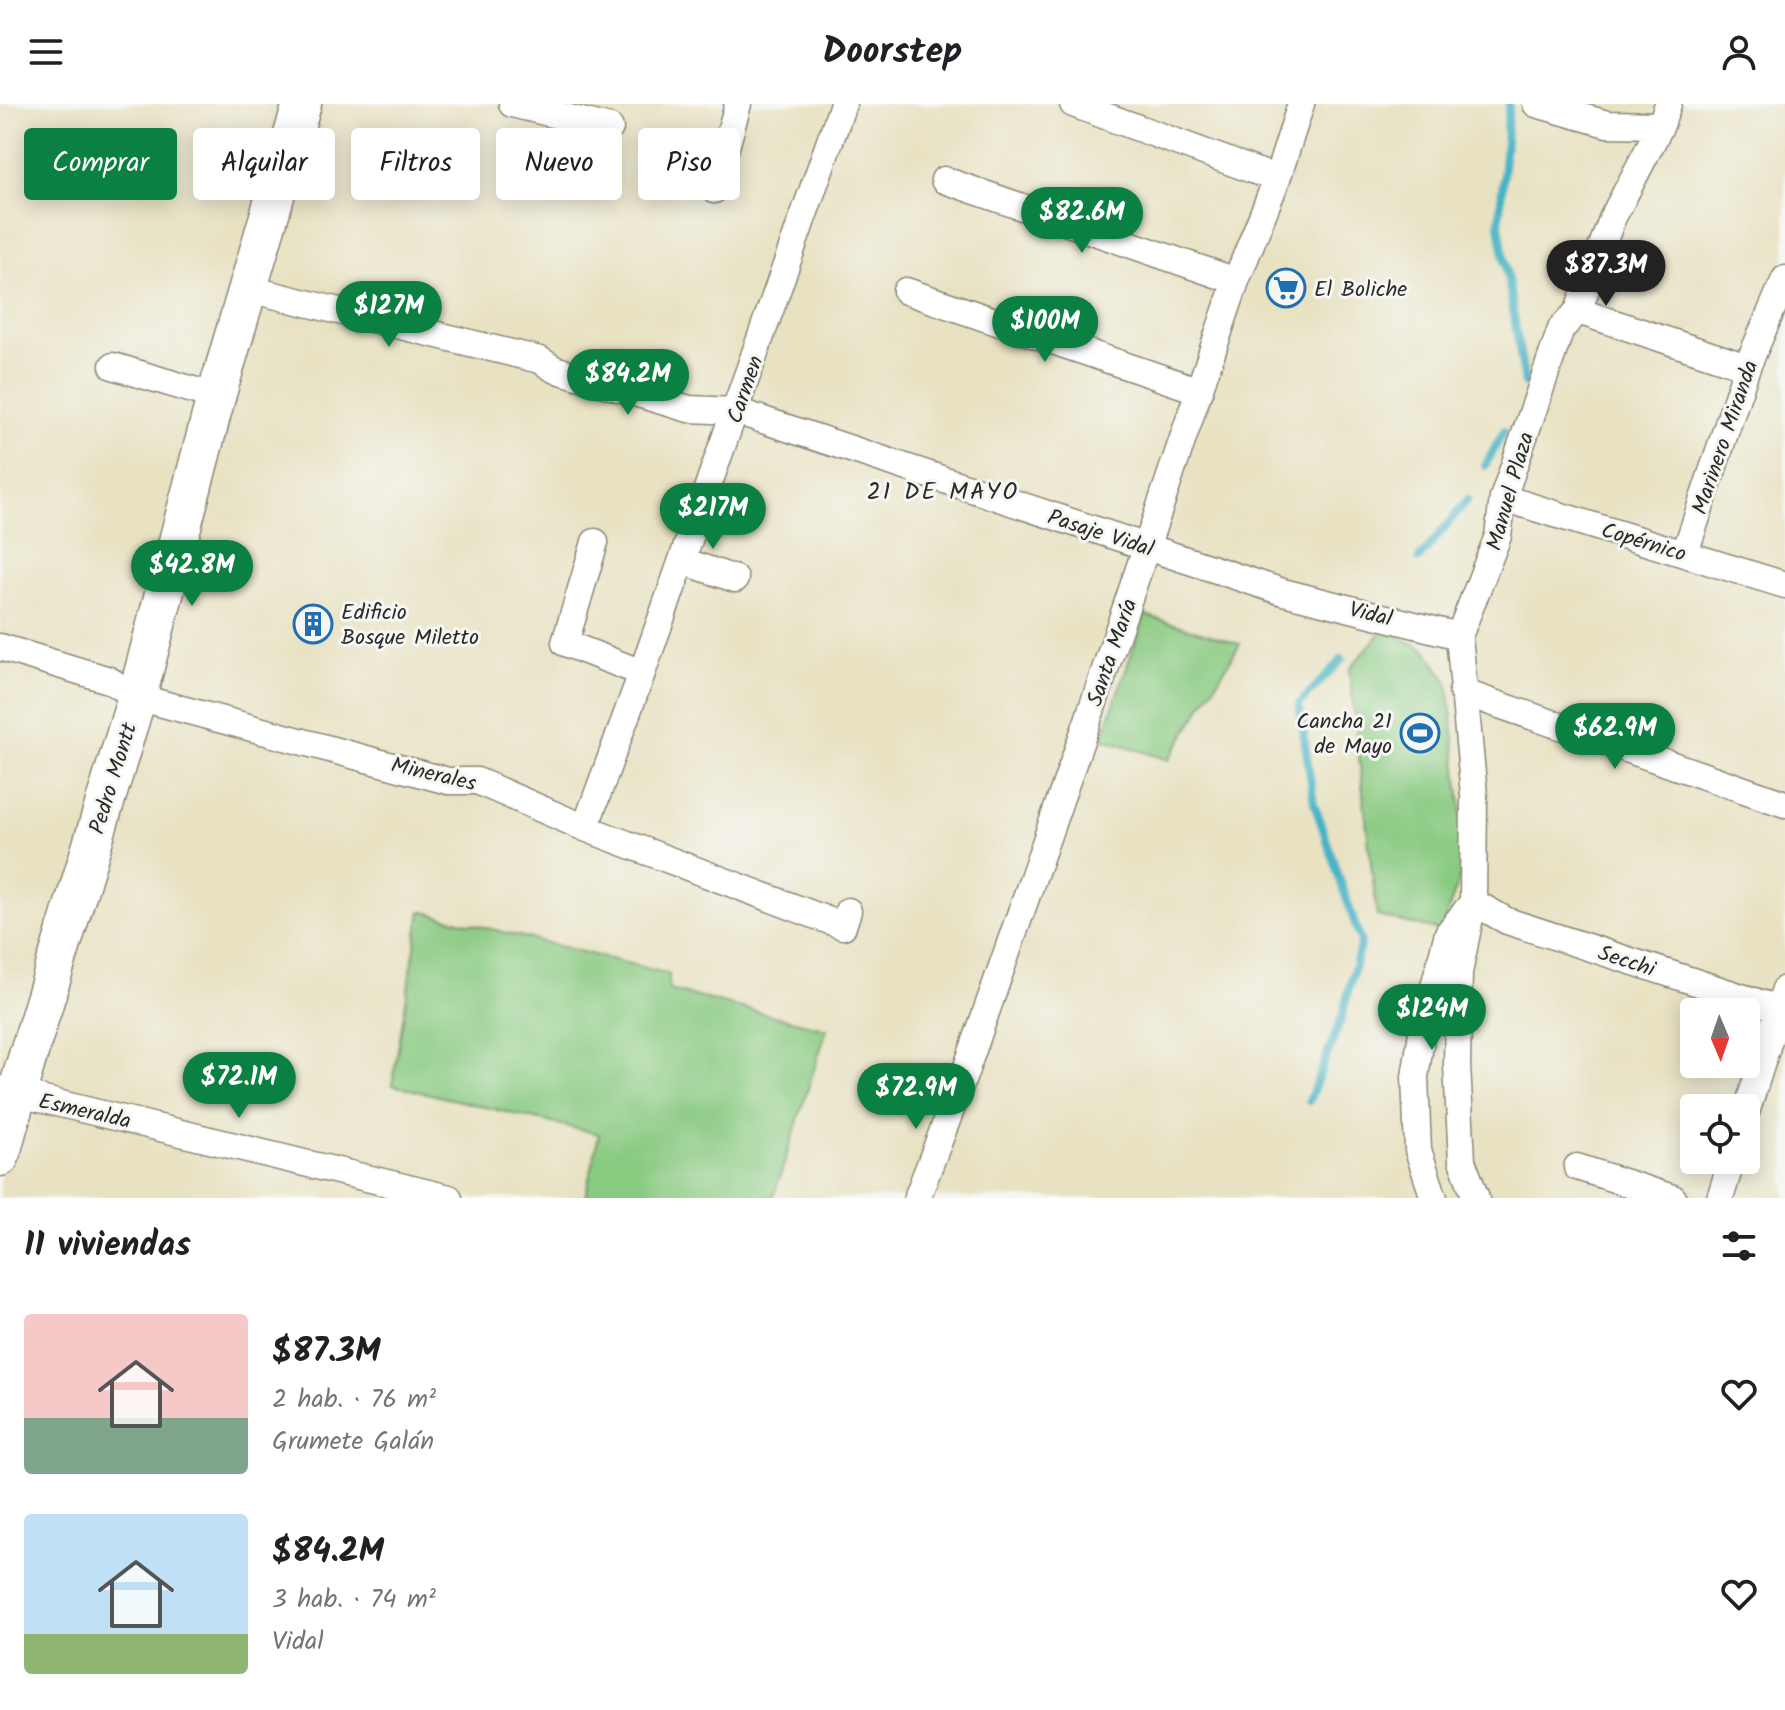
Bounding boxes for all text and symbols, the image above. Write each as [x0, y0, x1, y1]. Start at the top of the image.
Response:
text: Doorstep [823, 24, 962, 81]
icon: menu [24, 30, 68, 74]
icon: person [1717, 30, 1761, 74]
chip: Comprar [24, 128, 177, 200]
chip: Alquilar [193, 128, 335, 200]
chip: Filtros [351, 128, 480, 200]
chip: Nuevo [496, 128, 622, 200]
chip: Piso [638, 128, 740, 200]
pin: $82.6M [1017, 187, 1147, 255]
text: $82.6M [1039, 192, 1125, 234]
pin: $87.3M [1541, 240, 1671, 308]
text: $87.3M [1564, 245, 1648, 287]
supermarket icon: El Boliche [1265, 267, 1307, 309]
place label: El Boliche [1314, 273, 1407, 308]
pin: $127M [333, 281, 445, 349]
text: $127M [354, 286, 424, 328]
pin: $100M [989, 296, 1101, 364]
text: $100M [1010, 301, 1080, 343]
pin: $84.2M [563, 349, 693, 417]
street label: Carmen [718, 351, 774, 429]
text: $84.2M [585, 354, 671, 396]
street label: Marinero Miranda [1684, 356, 1769, 520]
street label: Manuel Plaza [1478, 428, 1545, 555]
district label: 21 DE MAYO [867, 473, 1019, 512]
pin: $217M [657, 483, 769, 551]
text: $217M [678, 488, 748, 530]
street label: Pasaje Vidal [1043, 501, 1158, 568]
street label: Copérnico [1596, 514, 1690, 573]
pin: $42.8M [127, 540, 257, 608]
text: $42.8M [149, 545, 235, 587]
street label: Vidal [1345, 593, 1396, 638]
street label: Santa María [1079, 594, 1148, 711]
place label: Edificio Bosque Miletto [341, 596, 479, 656]
building icon: Edificio Bosque Miletto [292, 603, 334, 645]
pin: $62.9M [1550, 703, 1680, 771]
place label: Cancha 21 de Mayo [1296, 705, 1392, 765]
text: $62.9M [1573, 708, 1657, 750]
sports icon: Cancha 21 de Mayo [1399, 712, 1441, 754]
street label: Pedro Montt [81, 718, 148, 839]
street label: Minerales [387, 749, 480, 802]
street label: Secchi [1593, 937, 1660, 988]
pin: $124M [1376, 984, 1488, 1052]
text: $124M [1396, 989, 1468, 1031]
north arrow [1680, 998, 1760, 1078]
map controls [1680, 998, 1760, 1174]
pin: $72.1M [174, 1052, 304, 1120]
text: $72.1M [201, 1057, 277, 1099]
pin: $72.9M [851, 1063, 981, 1131]
text: $72.9M [875, 1068, 957, 1110]
street label: Esmeralda [35, 1085, 134, 1140]
button: locate [1680, 1094, 1760, 1174]
text: 11 viviendas [24, 1219, 191, 1273]
icon: filters [1717, 1224, 1761, 1268]
text: $87.3M [272, 1325, 381, 1379]
icon: home [88, 1346, 184, 1442]
icon: heart [1717, 1372, 1761, 1416]
text: 2 hab. · 76 m² [272, 1379, 436, 1421]
text: Grumete Galán [272, 1421, 434, 1463]
text: $84.2M [272, 1525, 384, 1579]
icon: home [88, 1546, 184, 1642]
icon: heart [1717, 1572, 1761, 1616]
text: 3 hab. · 74 m² [272, 1579, 436, 1621]
text: Vidal [272, 1621, 324, 1663]

